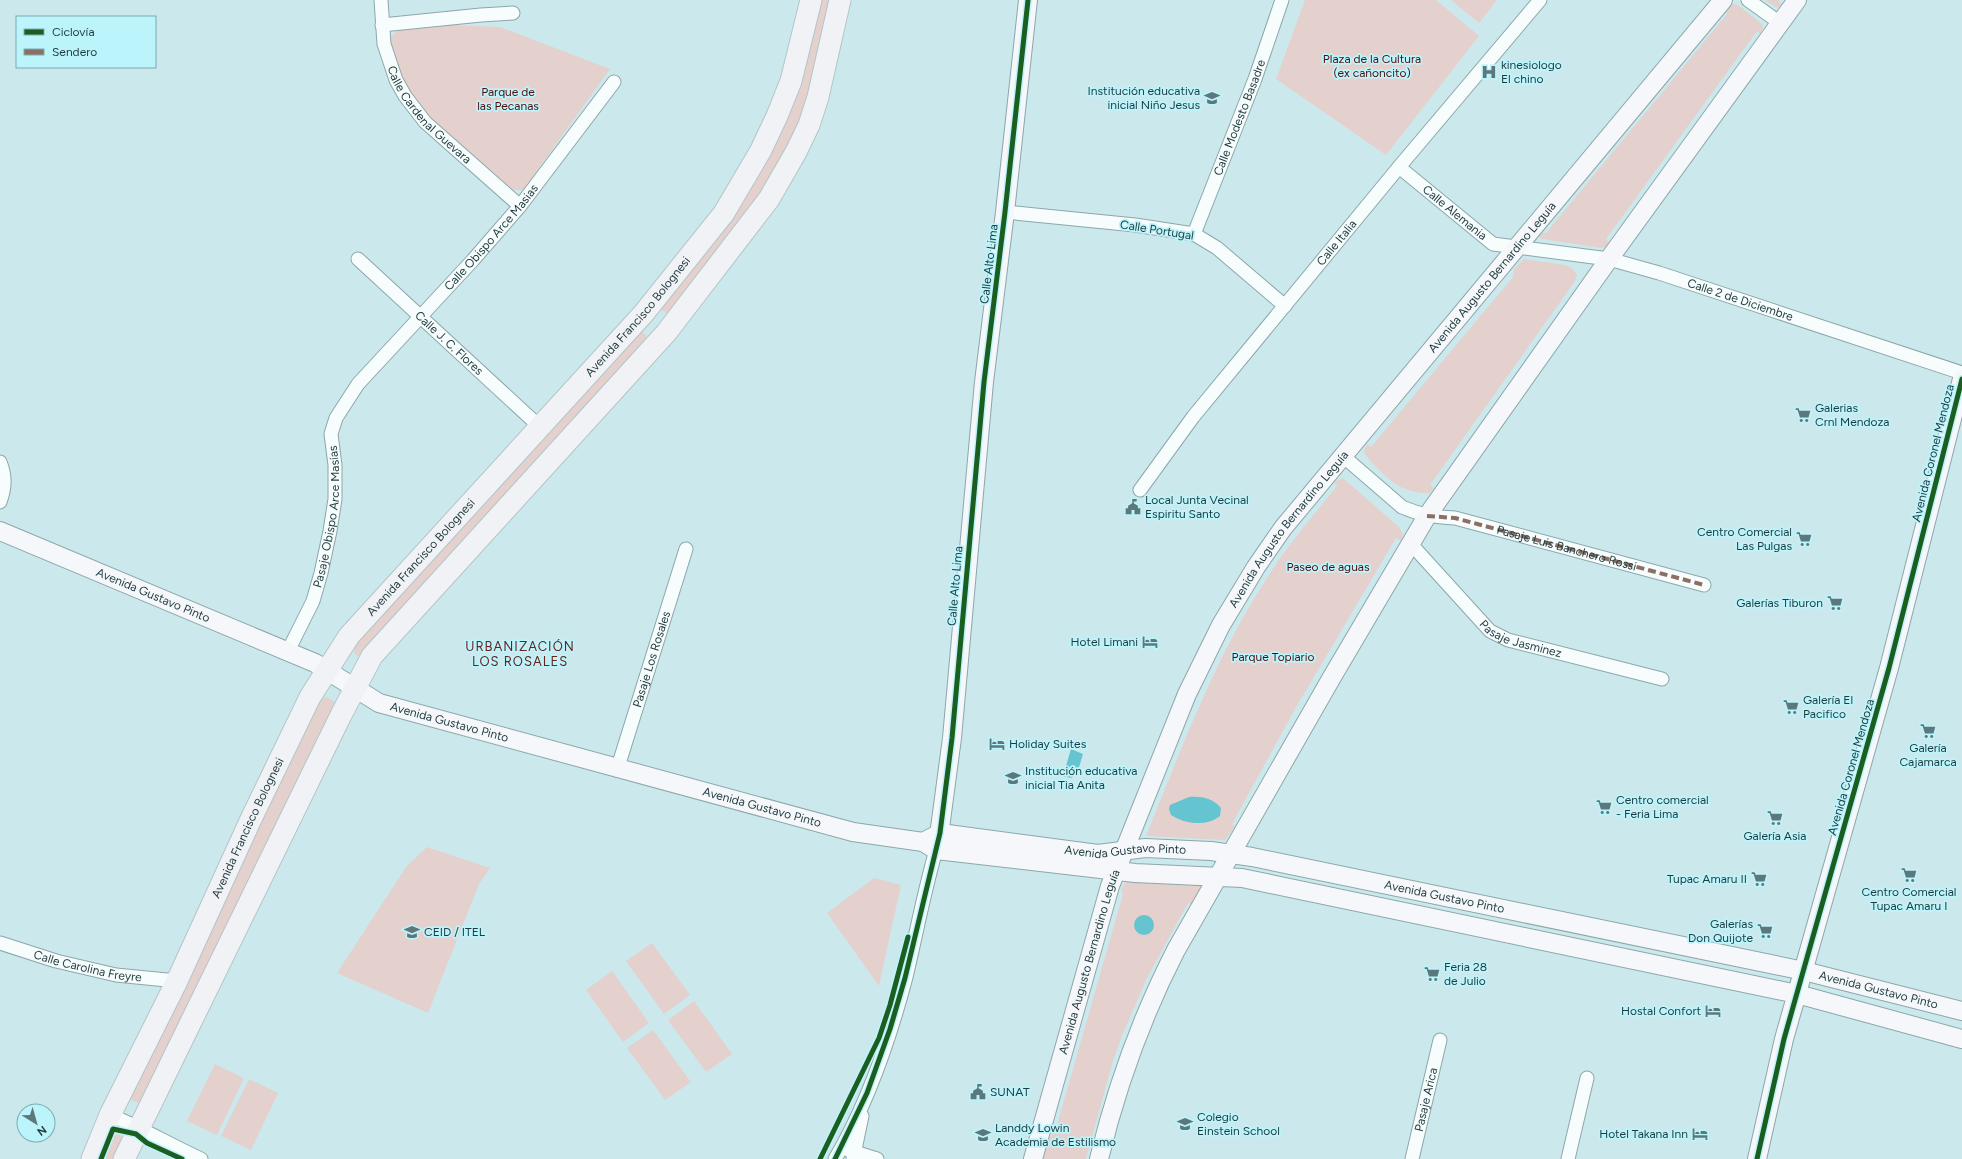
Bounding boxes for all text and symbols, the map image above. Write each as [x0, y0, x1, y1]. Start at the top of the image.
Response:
legend [16, 16, 156, 68]
text: Ciclovía [52, 25, 95, 39]
text: Sendero [52, 45, 97, 59]
park label: Plaza de la Cultura (ex cañoncito) [1323, 52, 1421, 80]
street label: Calle Modesto Basadre [1211, 57, 1268, 178]
place label: kinesiologo El chino [1501, 58, 1562, 86]
hospital icon: kinesiologo El chino [1480, 63, 1498, 81]
street label: Calle Cardenal Guevara [385, 64, 474, 167]
place label: Institución educativa inicial Niño Jesus [1088, 84, 1200, 112]
park label: Parque de las Pecanas [477, 85, 539, 113]
school or university icon: Institución educativa inicial Niño Jesus [1203, 89, 1221, 107]
street label: Calle Obispo Arce Masias [441, 181, 541, 293]
street label: Calle Alemania [1420, 182, 1490, 243]
street label: Avenida Augusto Bernardino Leguía [1425, 199, 1559, 355]
street label: Calle Portugal [1119, 217, 1195, 243]
street label: Calle Italia [1314, 217, 1359, 268]
street label: Calle Alto Lima [977, 223, 1001, 305]
street label: Avenida Francisco Bolognesi [582, 254, 693, 379]
street label: Calle 2 de Diciembre [1686, 276, 1795, 324]
street label: Calle J. C. Flores [412, 308, 486, 378]
street label: Avenida Coronel Mendoza [1909, 383, 1957, 523]
place label: Galerias Crnl Mendoza [1815, 401, 1889, 429]
supermarket icon: Galerias Crnl Mendoza [1794, 406, 1812, 424]
street label: Pasaje Obispo Arce Masías [310, 444, 342, 589]
street label: Avenida Augusto Bernardino Leguía [1226, 448, 1351, 610]
place label: Local Junta Vecinal Espiritu Santo [1145, 493, 1249, 521]
street label: Avenida Francisco Bolognesi [364, 496, 478, 619]
public building icon: Local Junta Vecinal Espiritu Santo [1124, 498, 1142, 516]
street label: Pasaje Luis Banchero Rossi [1495, 523, 1638, 574]
place label: Centro Comercial Las Pulgas [1697, 525, 1792, 553]
supermarket icon: Centro Comercial Las Pulgas [1795, 530, 1813, 548]
street label: Calle Alto Lima [945, 545, 965, 627]
park label: Paseo de aguas [1286, 560, 1370, 574]
street label: Avenida Gustavo Pinto [94, 565, 212, 625]
supermarket icon: Galerías Tiburon [1826, 594, 1844, 612]
place label: Galerías Tiburon [1736, 596, 1823, 610]
street label: Pasaje Los Rosales [630, 609, 673, 709]
street label: Pasaje Jasminez [1477, 617, 1563, 660]
hotel icon: Hotel Limani [1141, 633, 1159, 651]
place label: Hotel Limani [1071, 635, 1138, 649]
district label: URBANIZACIÓN LOS ROSALES [465, 639, 575, 669]
park label: Parque Topiario [1232, 650, 1314, 664]
place label: Galería El Pacifico [1803, 693, 1853, 721]
street label: Avenida Coronel Mendoza [1825, 697, 1877, 837]
supermarket icon: Galería El Pacifico [1782, 698, 1800, 716]
street label: Avenida Gustavo Pinto [389, 699, 510, 745]
supermarket icon: Galería Cajamarca [1919, 722, 1937, 740]
hotel icon: Holiday Suites [988, 735, 1006, 753]
place label: Holiday Suites [1009, 737, 1087, 751]
place label: Galería Cajamarca [1899, 741, 1957, 769]
street label: Avenida Francisco Bolognesi [209, 755, 287, 900]
place label: Institución educativa inicial Tia Anita [1025, 764, 1137, 792]
school or university icon: Institución educativa inicial Tia Anita [1004, 769, 1022, 787]
street label: Avenida Gustavo Pinto [701, 784, 823, 830]
place label: Centro comercial - Feria Lima [1616, 793, 1709, 821]
supermarket icon: Centro comercial - Feria Lima [1595, 798, 1613, 816]
supermarket icon: Galería Asia [1766, 809, 1784, 827]
place label: Galería Asia [1744, 829, 1806, 843]
street label: Avenida Gustavo Pinto [1064, 841, 1186, 861]
supermarket icon: Centro Comercial Tupac Amaru I [1900, 866, 1918, 884]
street label: Avenida Augusto Bernardino Leguía [1056, 867, 1123, 1056]
supermarket icon: Tupac Amaru II [1750, 870, 1768, 888]
place label: Tupac Amaru II [1667, 872, 1747, 886]
street label: Avenida Gustavo Pinto [1383, 878, 1506, 916]
place label: Centro Comercial Tupac Amaru I [1862, 885, 1956, 913]
place label: Galerías Don Quijote [1688, 917, 1753, 945]
supermarket icon: Galerías Don Quijote [1756, 922, 1774, 940]
school or university icon: CEID / ITEL [403, 923, 421, 941]
place label: CEID / ITEL [424, 925, 486, 939]
street label: Calle Carolina Freyre [32, 947, 143, 985]
place label: Feria 28 de Julio [1444, 960, 1487, 988]
supermarket icon: Feria 28 de Julio [1423, 965, 1441, 983]
street label: Avenida Gustavo Pinto [1818, 968, 1939, 1012]
hotel icon: Hostal Confort [1704, 1002, 1722, 1020]
place label: Hostal Confort [1621, 1004, 1701, 1018]
street label: Pasaje Arica [1412, 1066, 1440, 1133]
public building icon: SUNAT [969, 1083, 987, 1101]
place label: SUNAT [990, 1085, 1030, 1099]
north arrow [16, 1103, 56, 1143]
place label: Colegio Einstein School [1197, 1110, 1280, 1138]
school or university icon: Colegio Einstein School [1176, 1115, 1194, 1133]
place label: Landdy Lowin Academia de Estilismo [995, 1121, 1116, 1149]
text: N [34, 1123, 49, 1138]
hotel icon: Hotel Takana Inn [1691, 1125, 1709, 1143]
school or university icon: Landdy Lowin Academia de Estilismo [974, 1126, 992, 1144]
place label: Hotel Takana Inn [1599, 1127, 1688, 1141]

